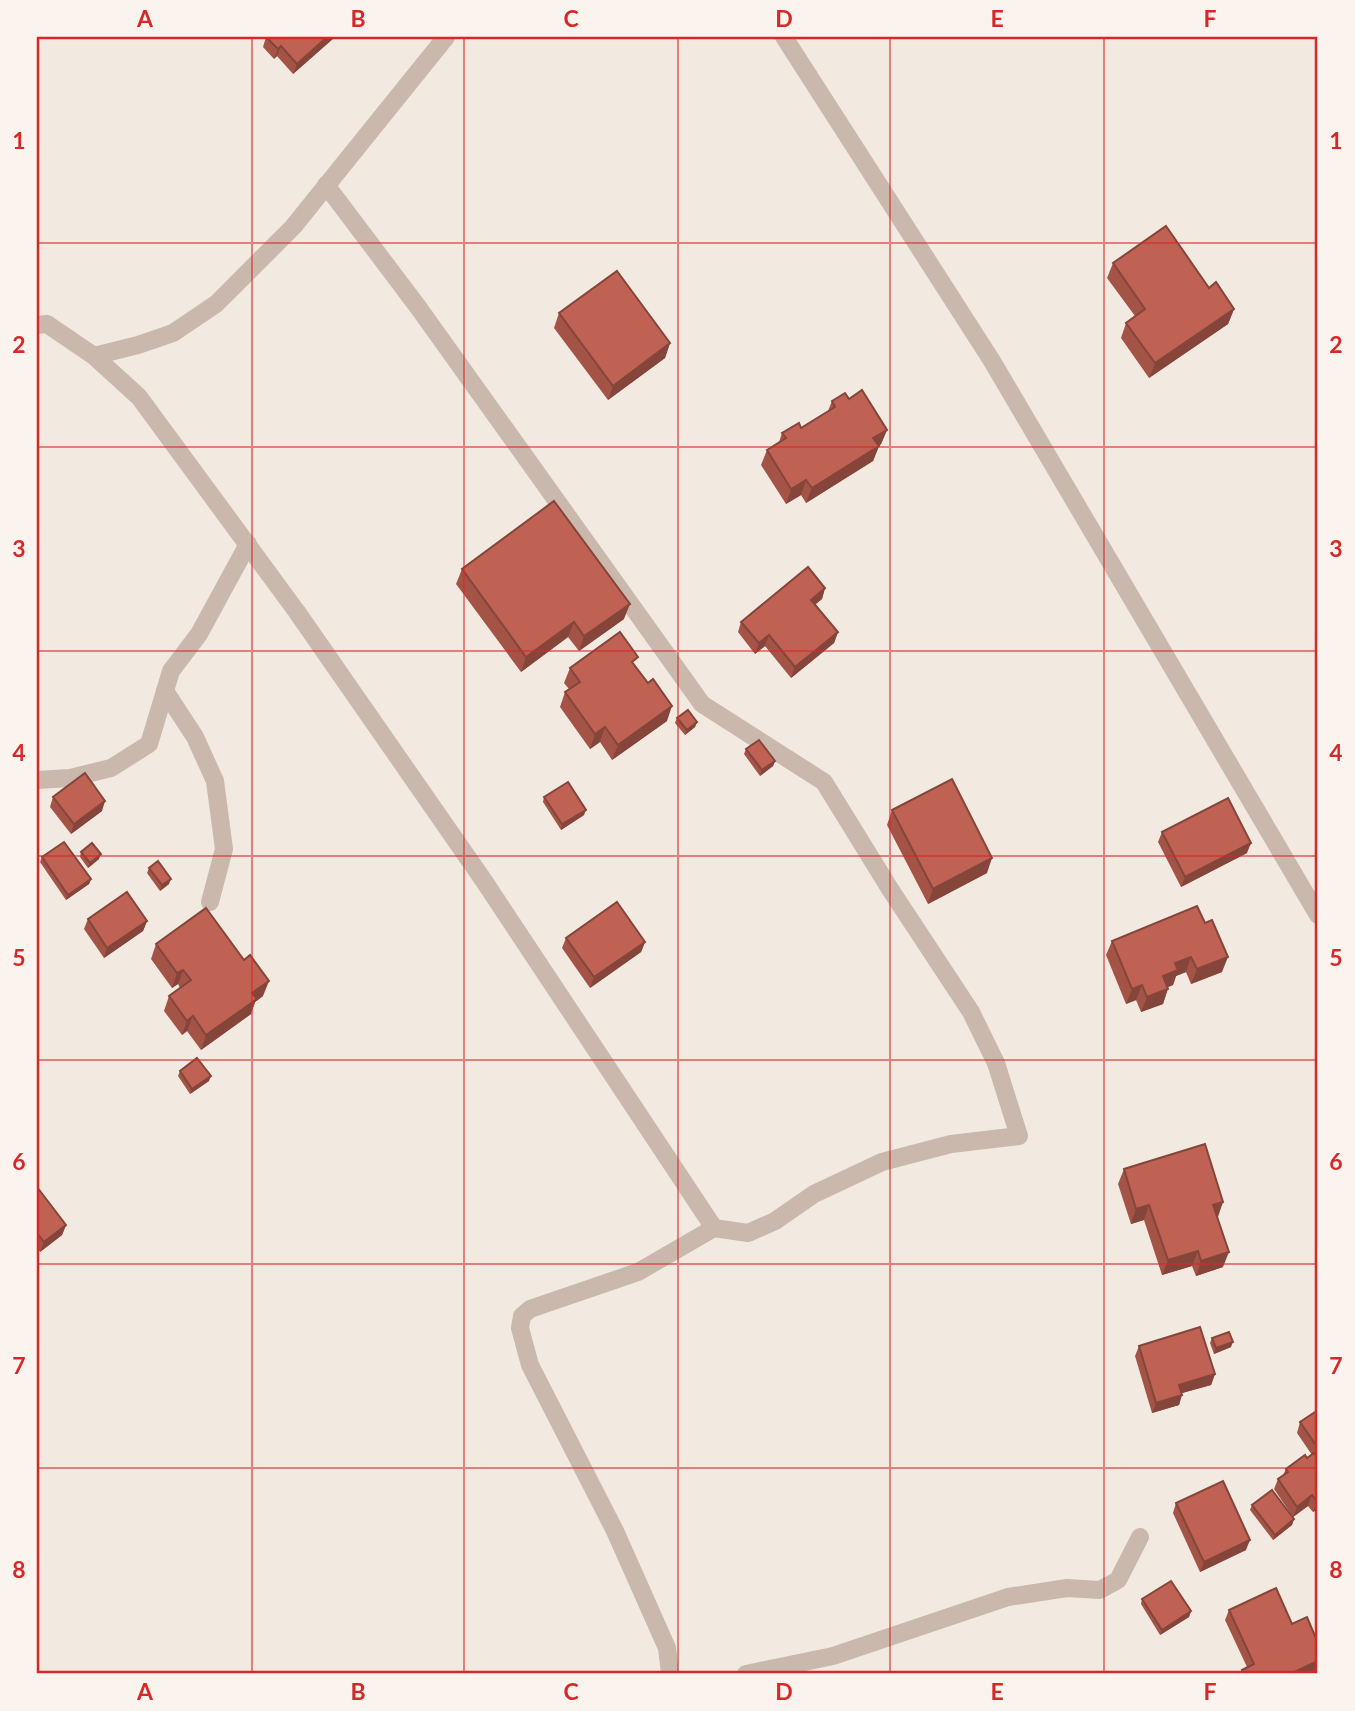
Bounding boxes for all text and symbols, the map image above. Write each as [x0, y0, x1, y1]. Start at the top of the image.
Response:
text: A [136, 4, 154, 32]
text: B [350, 4, 366, 32]
text: C [563, 4, 579, 32]
text: D [775, 4, 793, 32]
text: E [990, 4, 1004, 32]
text: F [1203, 4, 1217, 32]
text: 1 [12, 126, 26, 154]
text: 1 [1329, 126, 1343, 154]
text: 2 [12, 330, 26, 358]
text: 2 [1329, 330, 1343, 358]
text: 3 [12, 534, 26, 562]
text: 3 [1329, 534, 1343, 562]
text: 4 [12, 738, 26, 766]
text: 4 [1329, 738, 1343, 766]
text: 5 [12, 943, 26, 971]
text: 5 [1329, 943, 1343, 971]
text: 6 [12, 1147, 26, 1175]
text: 6 [1329, 1147, 1343, 1175]
text: 7 [12, 1351, 26, 1379]
text: 7 [1329, 1351, 1343, 1379]
text: 8 [12, 1555, 26, 1583]
text: 8 [1329, 1555, 1343, 1583]
text: A [136, 1677, 154, 1705]
text: B [350, 1677, 366, 1705]
text: C [563, 1677, 579, 1705]
text: D [775, 1677, 793, 1705]
text: E [990, 1677, 1004, 1705]
text: F [1203, 1677, 1217, 1705]

